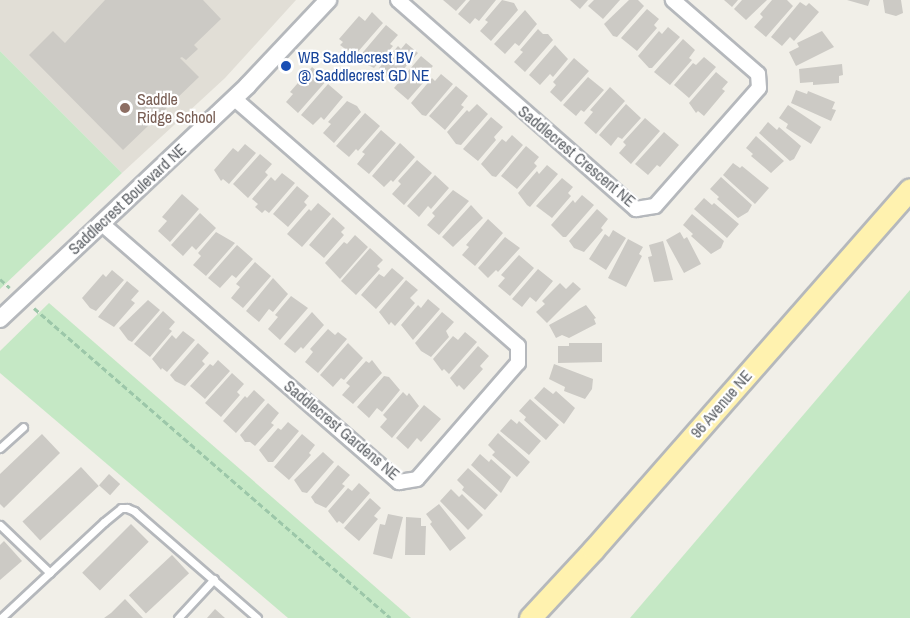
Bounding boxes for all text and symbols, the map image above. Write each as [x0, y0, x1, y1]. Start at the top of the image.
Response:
place label: WB Saddlecrest BV @ Saddlecrest GD NE [298, 47, 429, 85]
marker: WB Saddlecrest BV @ Saddlecrest GD NE [279, 59, 293, 73]
place label: Saddle Ridge School [137, 89, 216, 127]
marker: Saddle Ridge School [118, 101, 132, 115]
street label: Saddlecrest Crescent NE [514, 101, 640, 211]
street label: Saddlecrest Boulevard NE [64, 140, 190, 258]
street label: 96 Avenue NE [686, 366, 756, 442]
street label: Saddlecrest Gardens NE [280, 376, 404, 484]

